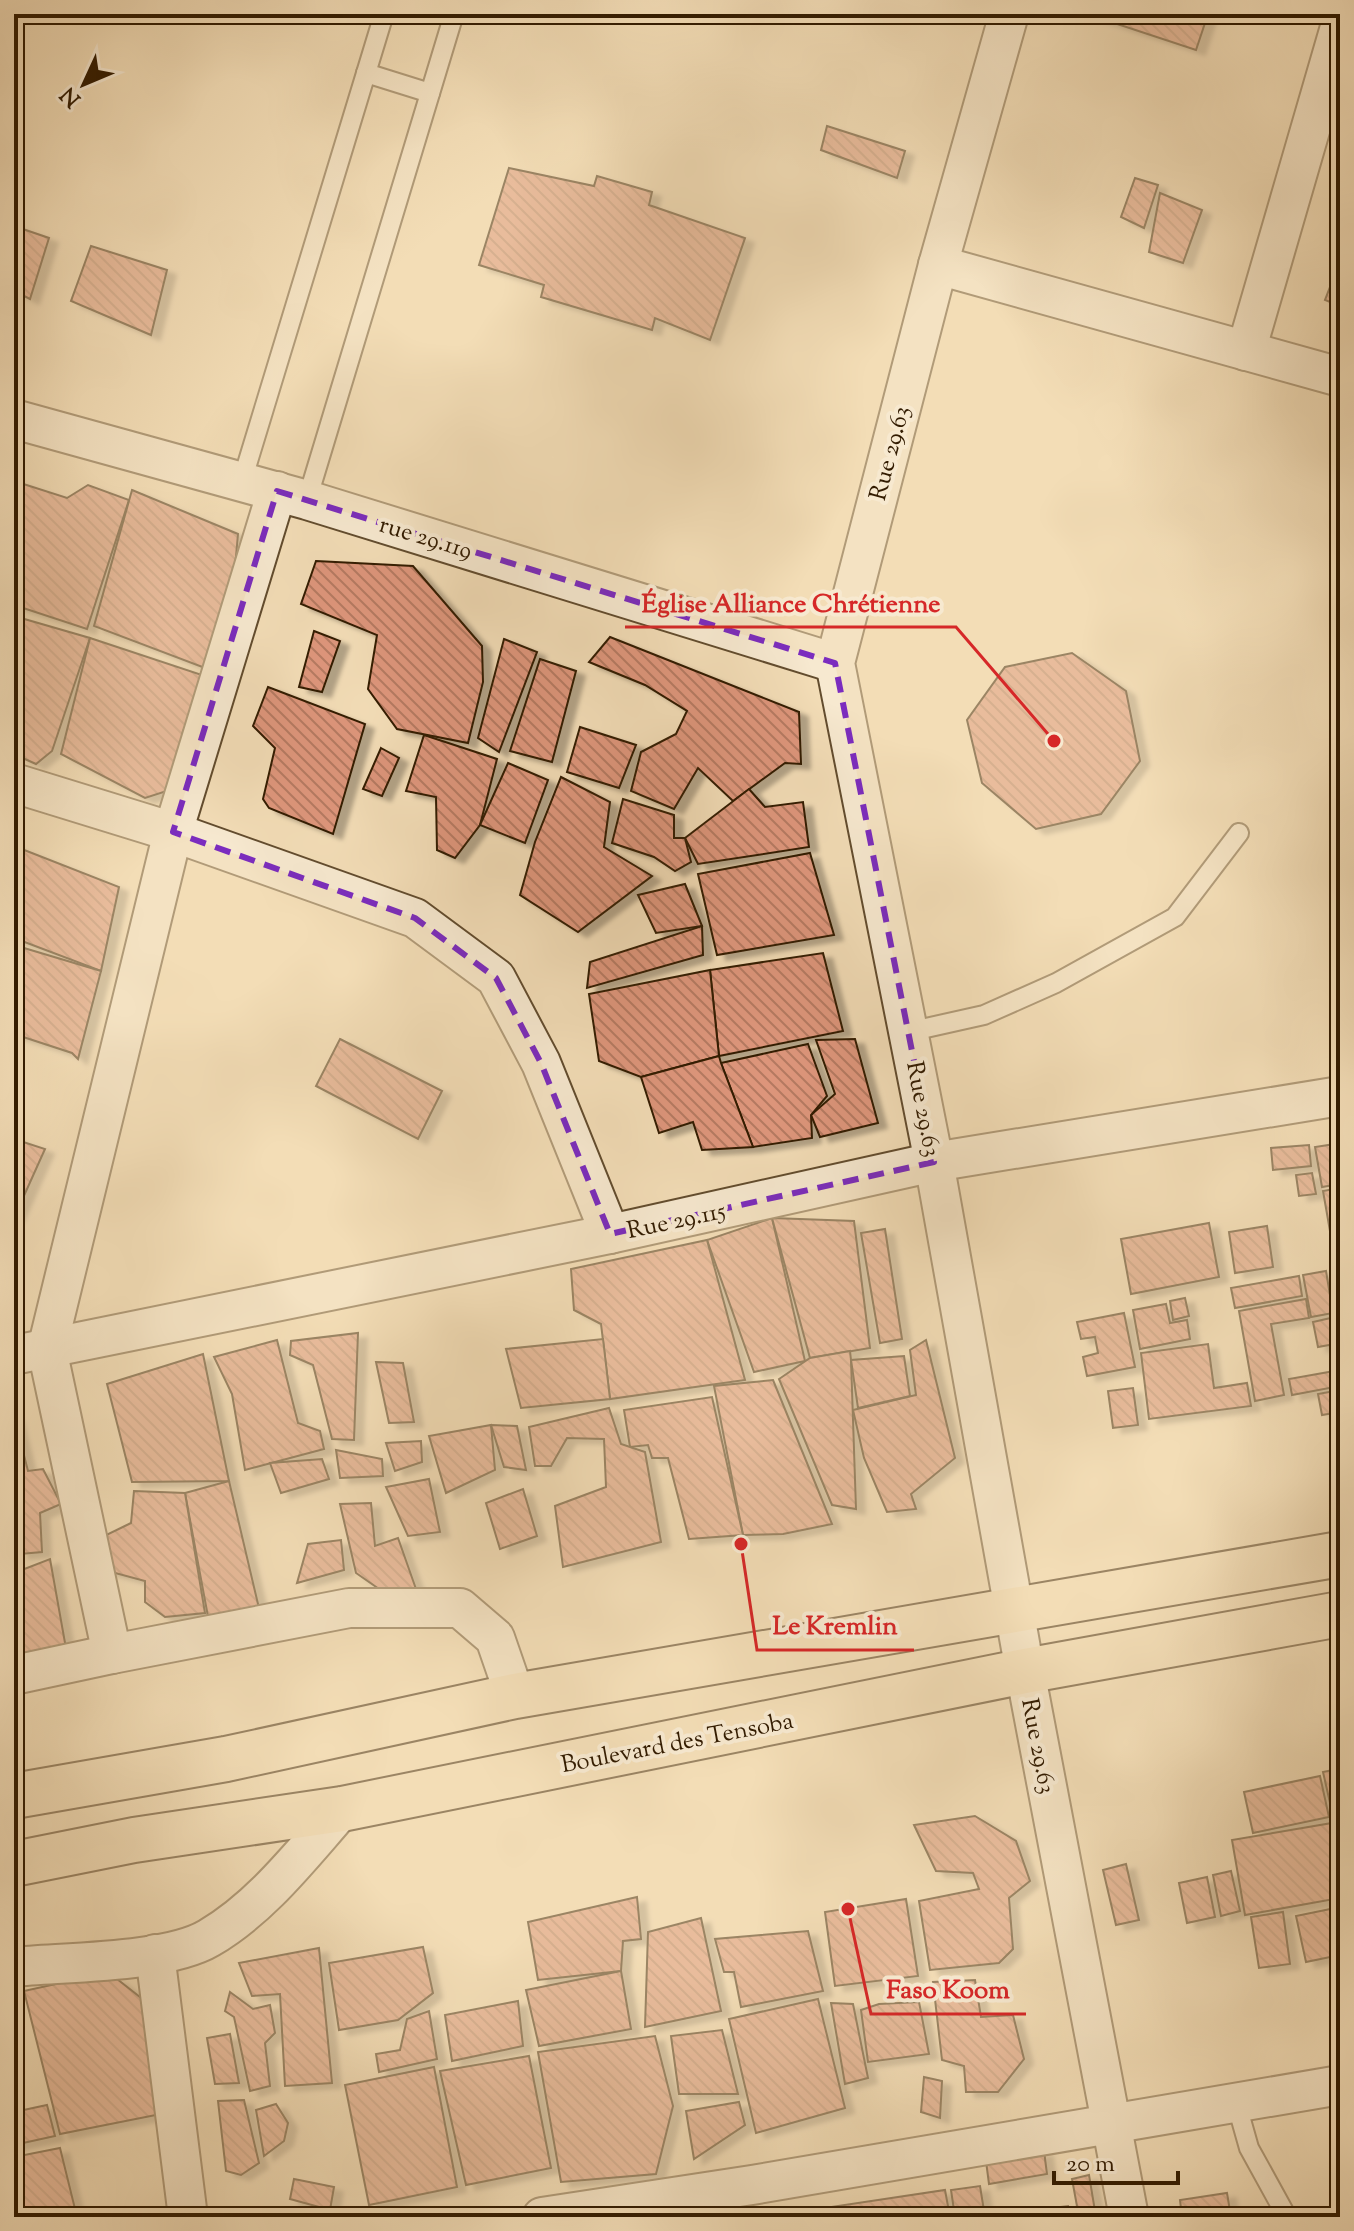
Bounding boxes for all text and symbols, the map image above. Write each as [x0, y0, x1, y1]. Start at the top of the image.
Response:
north arrow [44, 44, 124, 124]
text: N [54, 78, 89, 113]
street label: Rue 29.63 [862, 402, 920, 505]
street label: rue 29.119 [375, 509, 476, 569]
callout: Église Alliance Chrétienne [625, 577, 956, 627]
text: Église Alliance Chrétienne [642, 587, 940, 624]
street label: Rue 29.63 [896, 1059, 948, 1160]
street label: Rue 29.115 [624, 1195, 729, 1249]
callout: Le Kremlin [757, 1600, 914, 1650]
text: Le Kremlin [772, 1609, 898, 1646]
street label: Rue 29.63 [1011, 1696, 1063, 1797]
street label: Boulevard des Tensoba [558, 1705, 796, 1783]
callout: Faso Koom [871, 1964, 1026, 2014]
text: Faso Koom [886, 1973, 1010, 2010]
scale bar [1054, 2135, 1178, 2185]
text: 20 m [1066, 2148, 1115, 2182]

